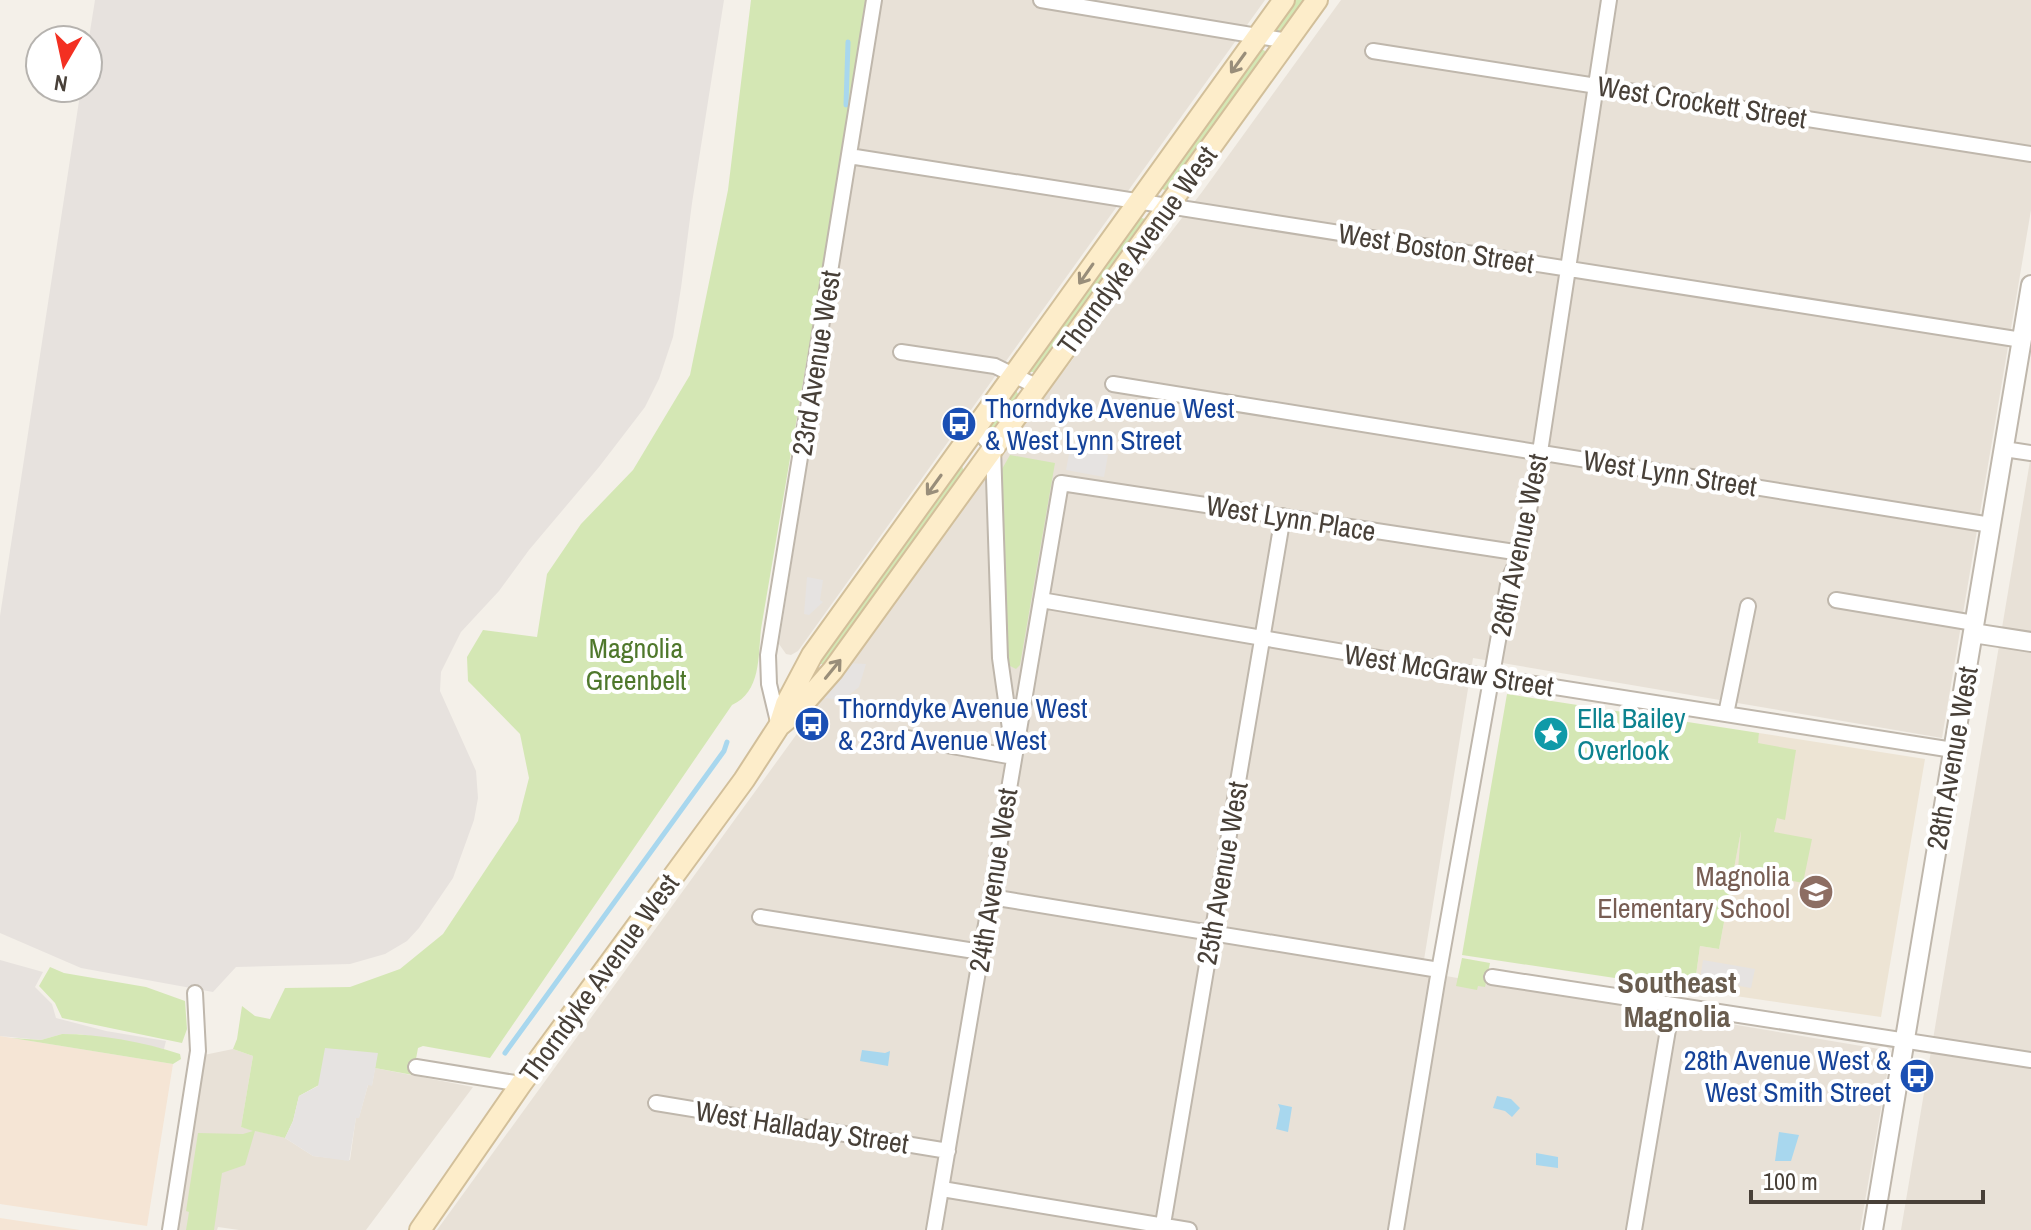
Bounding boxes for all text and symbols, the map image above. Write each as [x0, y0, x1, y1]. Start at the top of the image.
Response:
north arrow [24, 24, 104, 104]
one-way arrow [1230, 52, 1246, 74]
street label: West Crockett Street [1595, 67, 1809, 137]
text: N [52, 68, 70, 100]
street label: Thorndyke Avenue West [1048, 138, 1226, 362]
street label: West Boston Street [1336, 214, 1536, 282]
one-way arrow [1078, 263, 1095, 284]
street label: 23rd Avenue West [783, 268, 849, 458]
place label: Thorndyke Avenue West & West Lynn Street [985, 389, 1234, 459]
bus stop icon: Thorndyke Avenue West & West Lynn Street [940, 405, 978, 443]
street label: West Lynn Street [1581, 441, 1759, 505]
street label: 26th Avenue West [1481, 450, 1557, 640]
one-way arrow [926, 474, 943, 496]
street label: West Lynn Place [1204, 486, 1378, 550]
park label: Magnolia Greenbelt [586, 629, 686, 699]
street label: West McGraw Street [1342, 635, 1556, 705]
one-way arrow [824, 659, 841, 680]
street label: 28th Avenue West [1917, 663, 1987, 853]
place label: Thorndyke Avenue West & 23rd Avenue West [838, 689, 1087, 759]
place label: Ella Bailey Overlook [1577, 699, 1686, 769]
bus stop icon: Thorndyke Avenue West & 23rd Avenue West [793, 705, 831, 743]
place icon: Ella Bailey Overlook [1532, 715, 1570, 753]
street label: 25th Avenue West [1187, 778, 1257, 968]
street label: 24th Avenue West [960, 785, 1026, 975]
place label: Magnolia Elementary School [1597, 857, 1790, 927]
street label: Thorndyke Avenue West [510, 866, 688, 1090]
school or university icon: Magnolia Elementary School [1797, 873, 1835, 911]
district label: Southeast Magnolia [1618, 962, 1736, 1036]
place label: 28th Avenue West & West Smith Street [1684, 1041, 1892, 1111]
bus stop icon: 28th Avenue West & West Smith Street [1898, 1057, 1936, 1095]
street label: West Halladay Street [693, 1091, 911, 1163]
scale bar [1751, 1154, 1983, 1204]
text: 100 m [1763, 1165, 1818, 1197]

